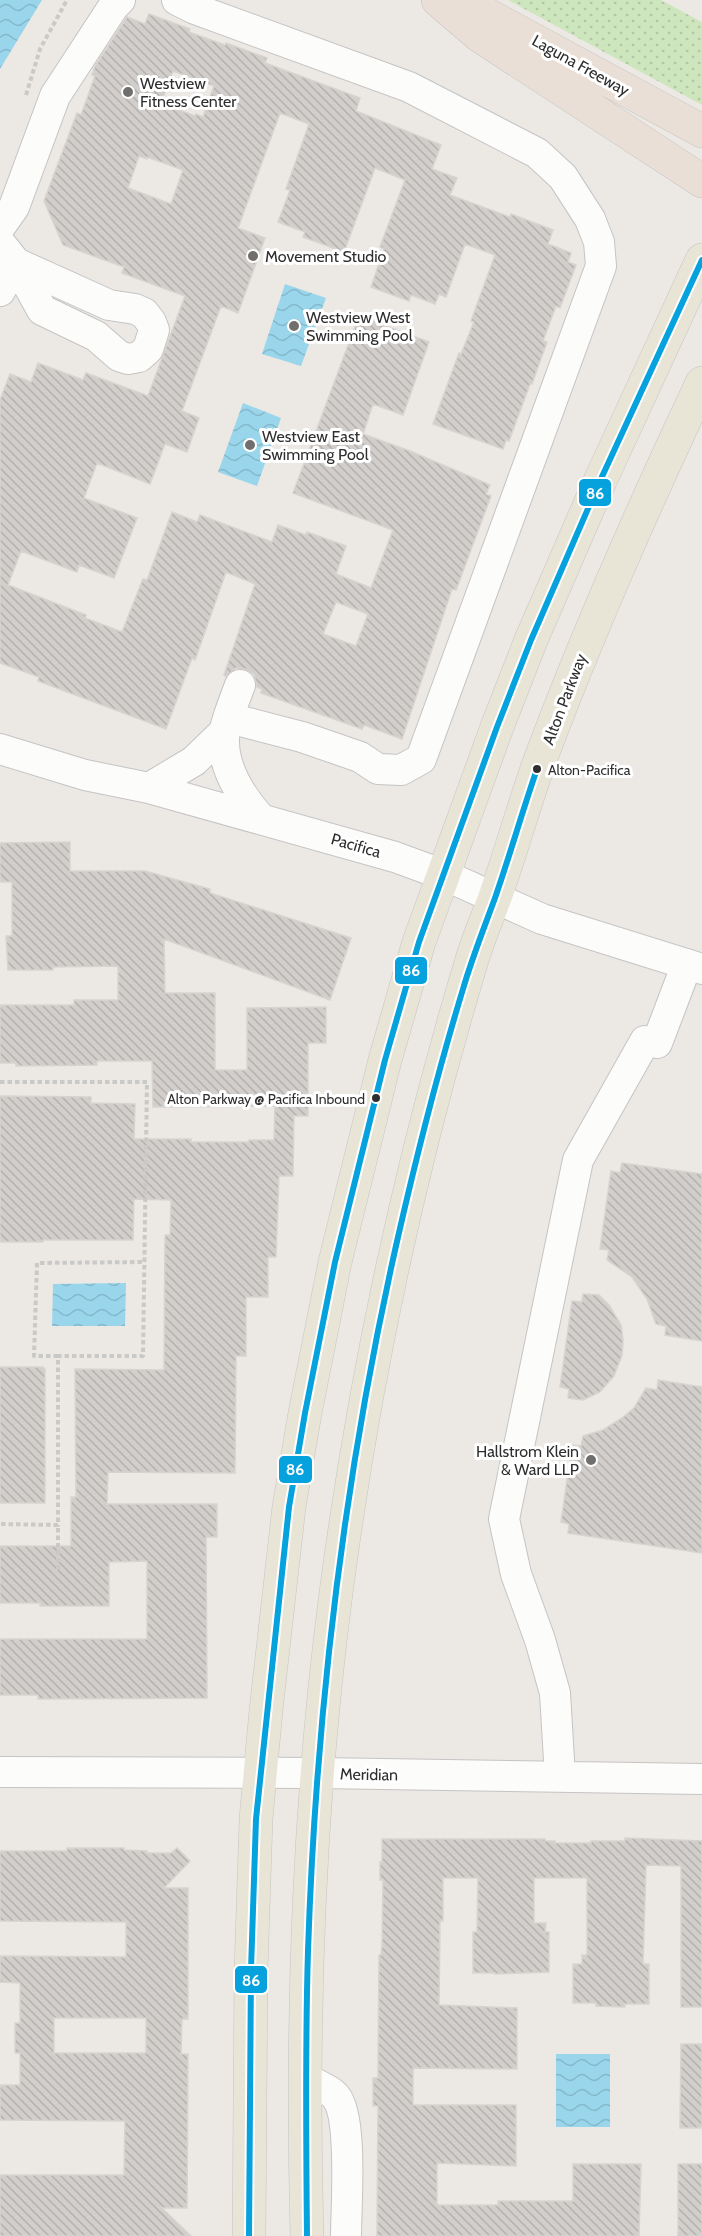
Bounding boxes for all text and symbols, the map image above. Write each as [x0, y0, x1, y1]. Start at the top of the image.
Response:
street label: Laguna Freeway [529, 31, 633, 100]
place label: Westview Fitness Center [140, 74, 237, 111]
marker: Westview Fitness Center [121, 85, 135, 99]
place label: Movement Studio [265, 247, 387, 266]
marker: Movement Studio [246, 249, 260, 263]
place label: Westview West Swimming Pool [306, 308, 413, 345]
marker: Westview West Swimming Pool [287, 319, 301, 333]
place label: Westview East Swimming Pool [262, 427, 369, 464]
marker: Westview East Swimming Pool [243, 438, 257, 452]
line badge: 86 [578, 478, 612, 507]
text: 86 [586, 484, 604, 503]
street label: Alton Parkway [538, 651, 591, 747]
place label: Alton-Pacifica [548, 761, 631, 779]
marker: Alton-Pacifica [531, 763, 543, 775]
street label: Pacifica [329, 829, 383, 862]
line badge: 86 [394, 956, 428, 985]
text: 86 [402, 961, 420, 980]
place label: Alton Parkway @ Pacifica Inbound [167, 1090, 365, 1108]
marker: Alton Parkway @ Pacifica Inbound [370, 1092, 382, 1104]
place label: Hallstrom Klein & Ward LLP [476, 1442, 579, 1479]
marker: Hallstrom Klein & Ward LLP [584, 1453, 598, 1467]
line badge: 86 [278, 1455, 313, 1484]
text: 86 [286, 1460, 304, 1479]
street label: Meridian [340, 1764, 398, 1785]
line badge: 86 [234, 1965, 268, 1994]
text: 86 [242, 1971, 260, 1990]

